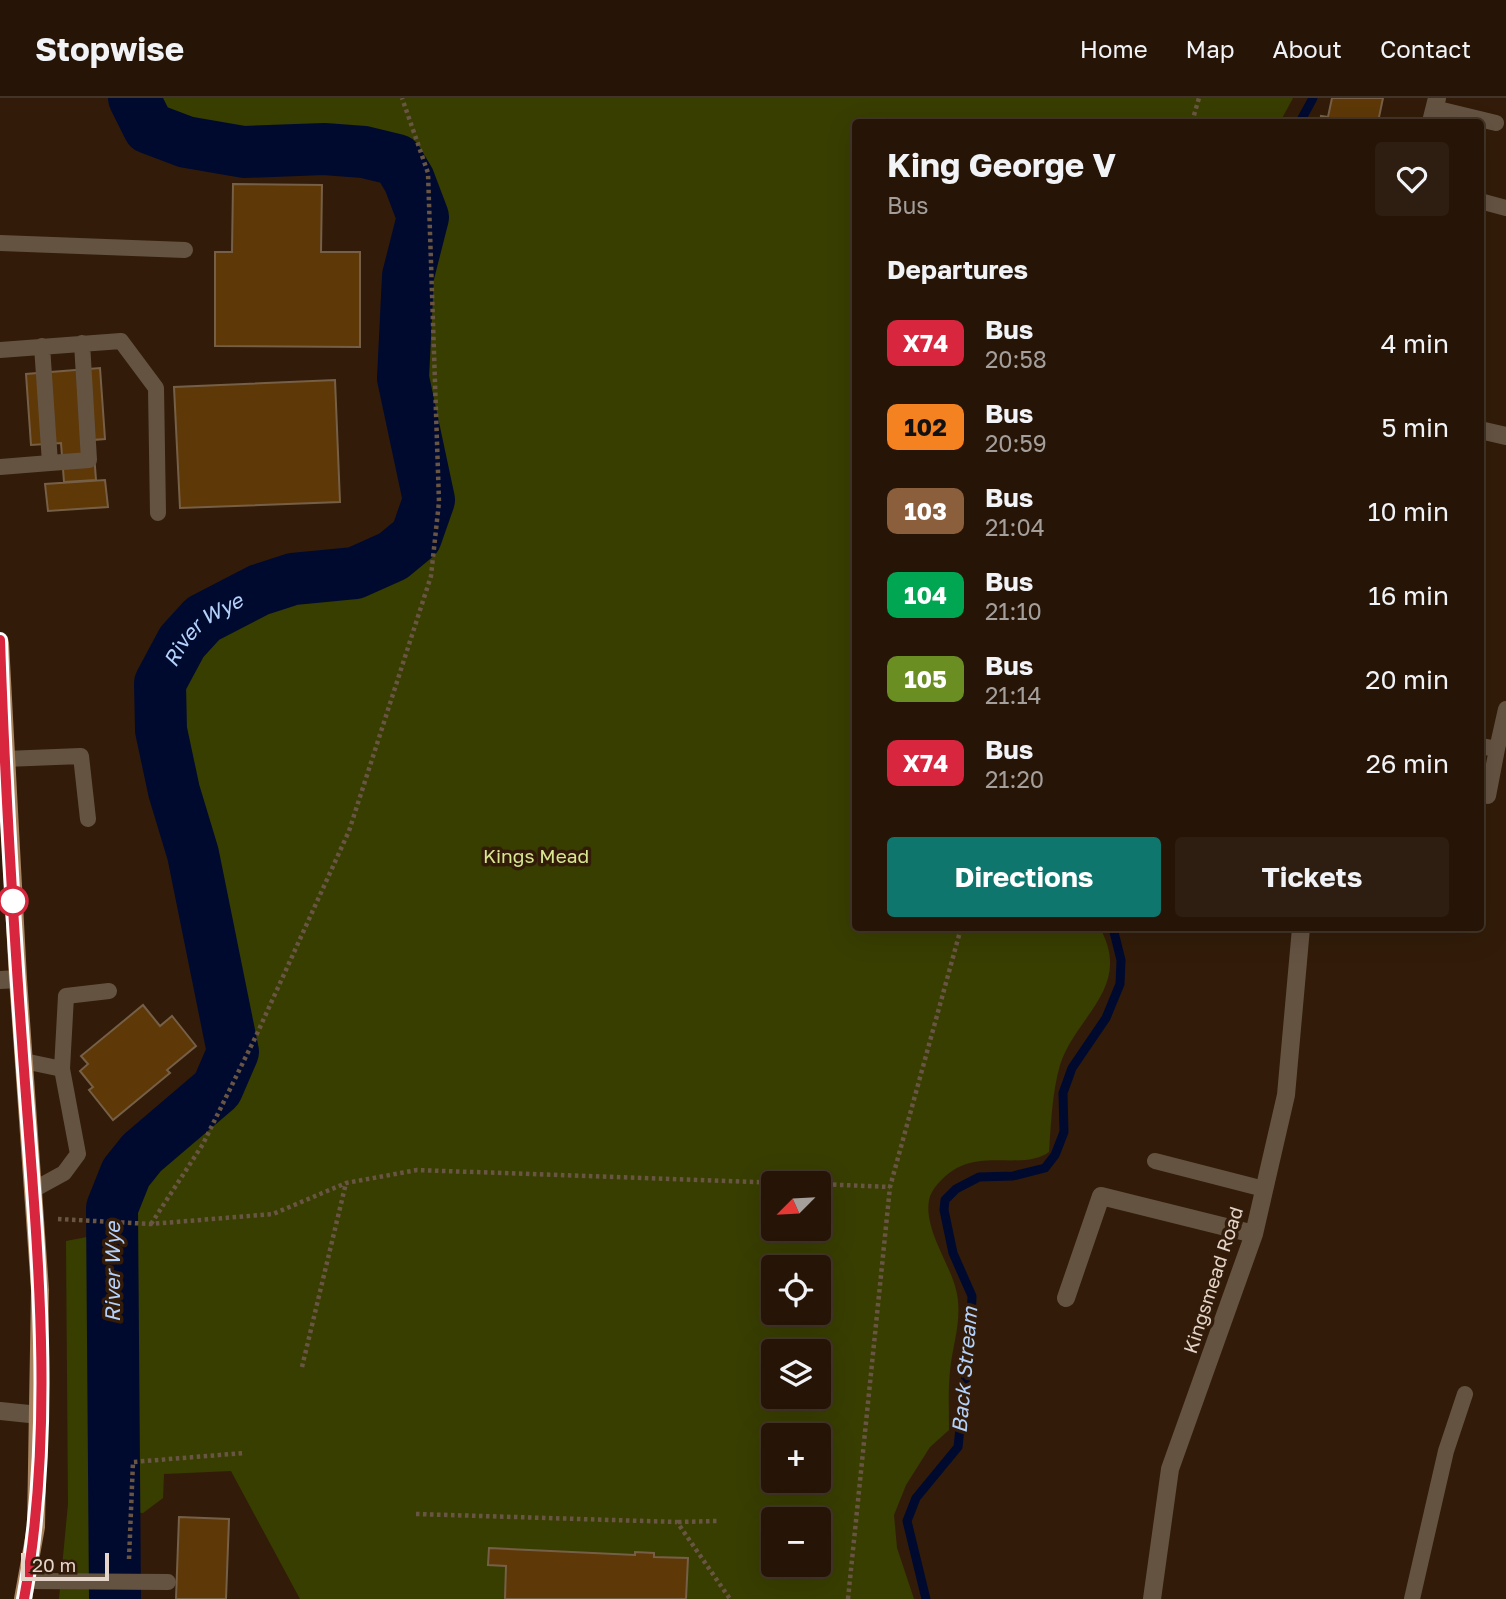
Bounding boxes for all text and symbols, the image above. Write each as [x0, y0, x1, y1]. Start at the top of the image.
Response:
text: Stopwise [35, 29, 184, 68]
text: Home [1080, 34, 1148, 63]
text: Map [1186, 34, 1235, 63]
text: About [1273, 34, 1342, 63]
text: Contact [1380, 34, 1471, 63]
button: heart [1375, 142, 1449, 216]
text: King George V [887, 145, 1116, 184]
text: Bus [887, 191, 929, 219]
text: Departures [887, 254, 1028, 285]
text: Bus [985, 314, 1033, 345]
text: X74 [903, 328, 948, 357]
text: 4 min [1381, 328, 1449, 359]
text: 20:58 [985, 345, 1047, 373]
text: Bus [985, 398, 1033, 429]
text: 102 [904, 412, 947, 441]
text: 5 min [1381, 412, 1449, 443]
text: 20:59 [985, 429, 1047, 457]
text: Bus [985, 482, 1033, 513]
text: 103 [904, 496, 947, 525]
text: 10 min [1368, 496, 1449, 527]
text: 21:04 [985, 513, 1045, 541]
text: Bus [985, 566, 1033, 597]
text: 104 [904, 580, 947, 609]
text: 16 min [1368, 580, 1449, 611]
water label: River Wye [157, 586, 249, 671]
text: 21:10 [985, 597, 1042, 625]
text: Bus [985, 650, 1033, 681]
text: 105 [904, 664, 947, 693]
text: 20 min [1365, 664, 1449, 695]
text: 21:14 [985, 681, 1042, 709]
text: Bus [985, 734, 1033, 765]
text: X74 [903, 748, 948, 777]
text: 26 min [1366, 748, 1449, 779]
text: 21:20 [985, 765, 1044, 793]
button: Directions [887, 837, 1161, 917]
button: Tickets [1175, 837, 1449, 917]
park label: Kings Mead [483, 844, 589, 867]
unlabelled marker [0, 886, 28, 916]
north arrow [761, 1171, 831, 1241]
map controls [761, 1171, 831, 1577]
street label: Kingsmead Road [1178, 1203, 1247, 1356]
water label: River Wye [99, 1220, 125, 1322]
button: locate [761, 1255, 831, 1325]
water label: Back Stream [946, 1304, 983, 1434]
button: layers [761, 1339, 831, 1409]
button: + [761, 1423, 831, 1493]
button: − [761, 1507, 831, 1577]
scale bar [21, 1550, 108, 1582]
text: 20 m [32, 1553, 76, 1576]

